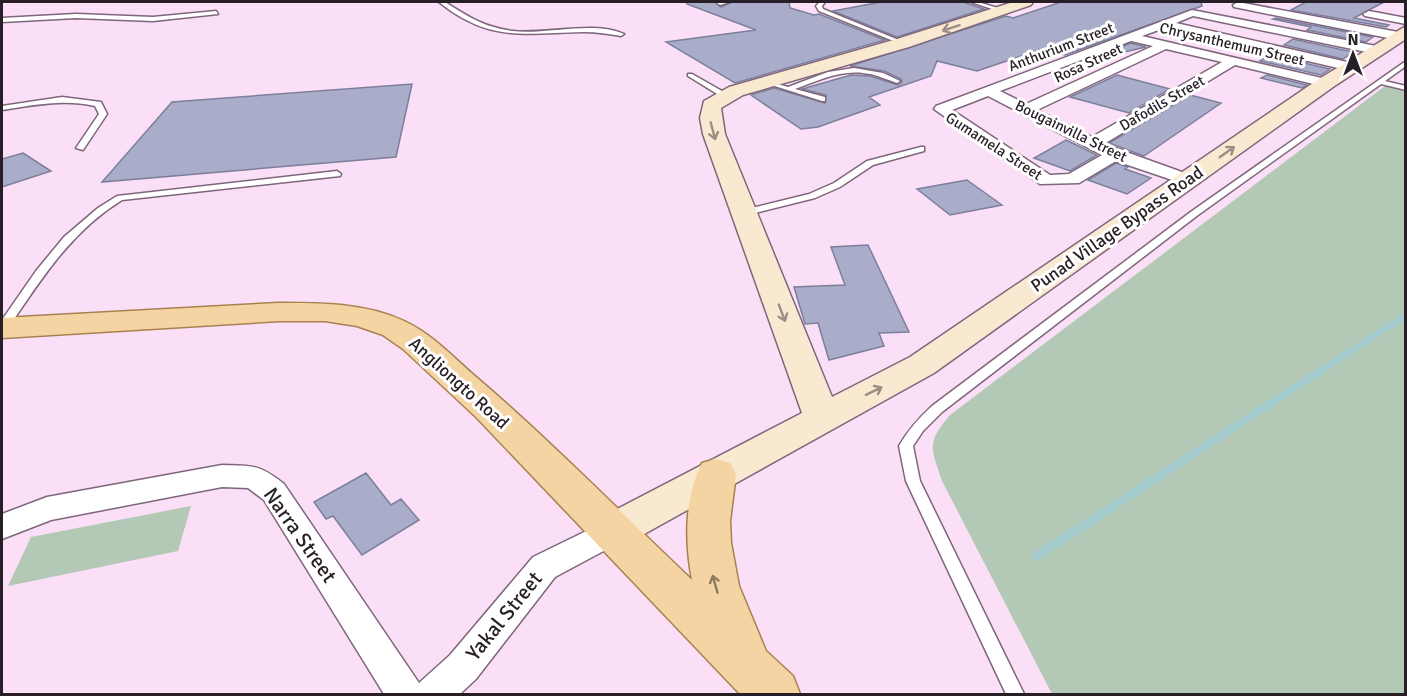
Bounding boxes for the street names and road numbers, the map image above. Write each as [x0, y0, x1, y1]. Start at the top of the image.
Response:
street label: Anthurium Street [1006, 19, 1116, 75]
street label: Chrysanthemum Street [1158, 19, 1306, 69]
street label: Rosa Street [1051, 39, 1125, 87]
street label: Dafodils Street [1116, 71, 1208, 135]
street label: Bougainvilla Street [1012, 96, 1130, 166]
street label: Gumamela Street [942, 108, 1046, 184]
street label: Punad Village Bypass Road [1027, 161, 1207, 297]
street label: Angliongto Road [404, 332, 514, 434]
street label: Narra Street [258, 482, 342, 588]
street label: Yakal Street [460, 566, 548, 666]

